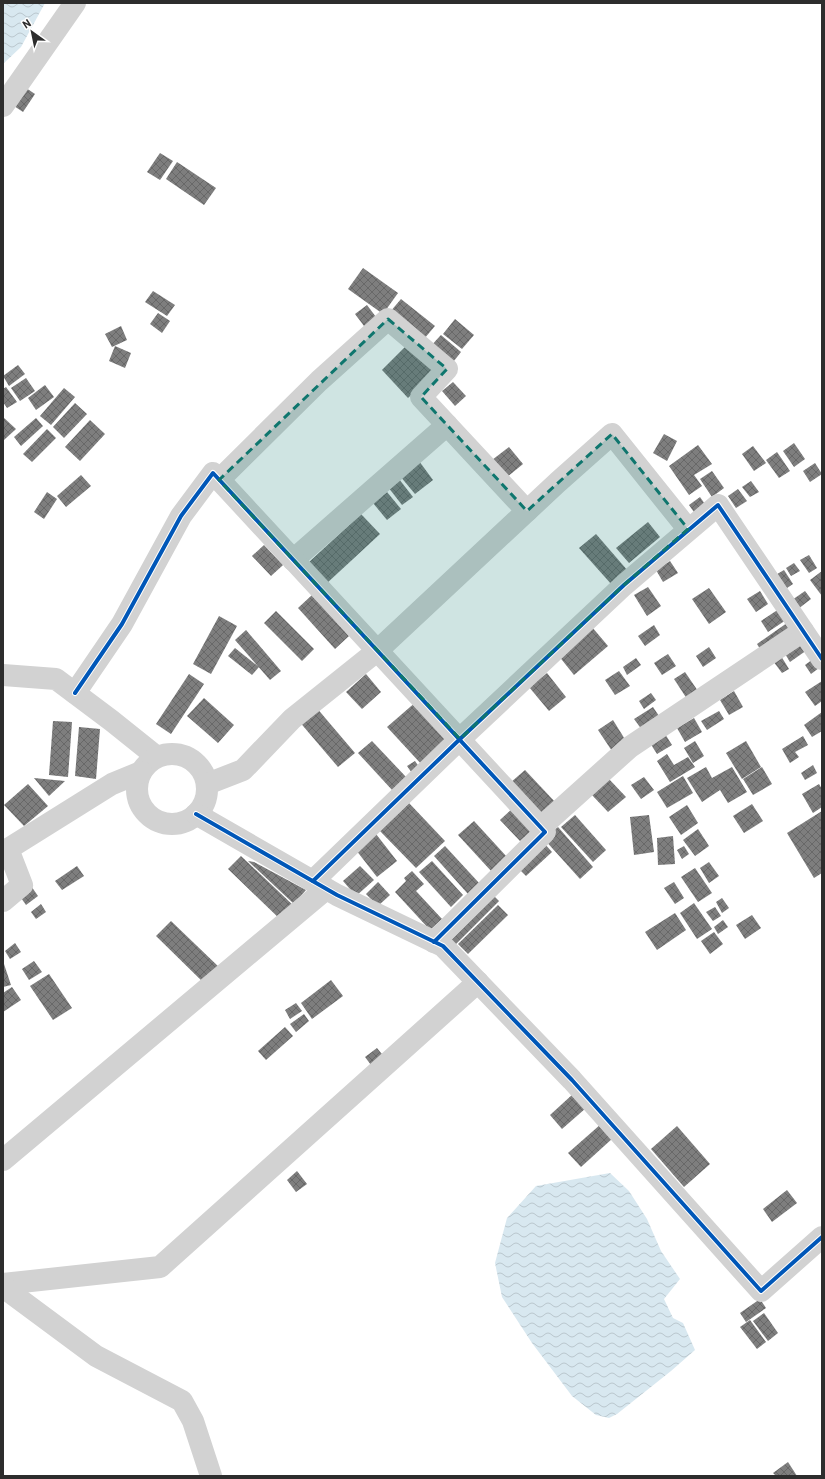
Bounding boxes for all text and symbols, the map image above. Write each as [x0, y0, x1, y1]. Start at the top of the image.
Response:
north arrow [12, 12, 52, 52]
text: N [20, 16, 33, 31]

